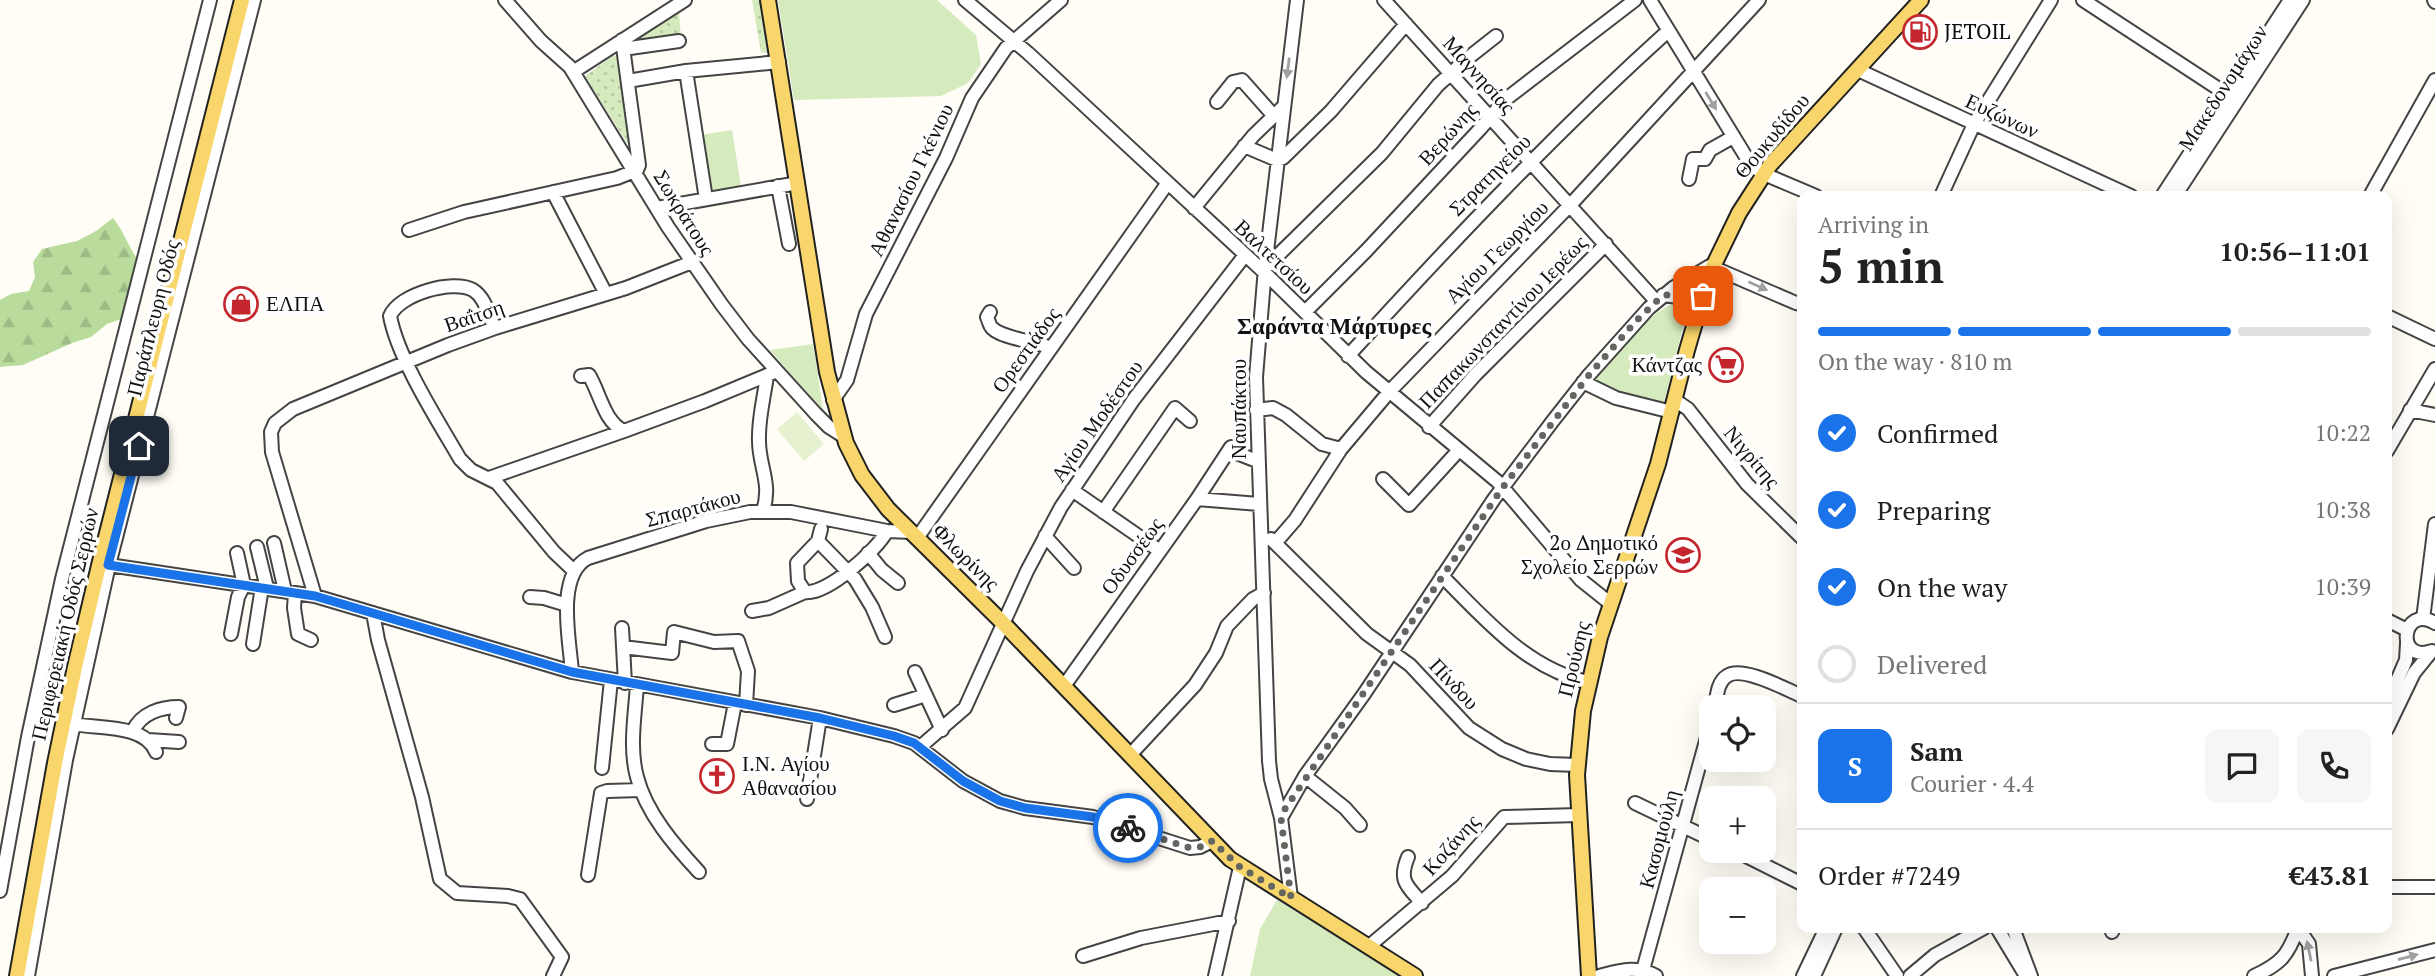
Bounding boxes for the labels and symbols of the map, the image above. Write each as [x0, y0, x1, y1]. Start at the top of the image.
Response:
fuel station icon: JETOIL [1901, 13, 1939, 51]
place label: JETOIL [1944, 17, 2011, 45]
street label: Μακεδονομάχων [2171, 19, 2273, 156]
street label: Μαγνησίας [1437, 29, 1523, 120]
one-way arrow [1282, 57, 1293, 79]
street label: Ευζώνων [1961, 86, 2044, 144]
street label: Θουκυδίδου [1727, 87, 1815, 184]
one-way arrow [1704, 91, 1717, 110]
street label: Βερώνης [1411, 95, 1484, 171]
street label: Αθανασίου Γκένιου [861, 98, 959, 261]
street label: Στρατηγείου [1442, 127, 1536, 221]
street label: Σωκράτους [648, 164, 722, 261]
street label: Αγίου Γεωργίου [1438, 193, 1554, 309]
street label: Βαλτετσίου [1229, 212, 1320, 300]
street label: Παπακωνσταντίνου Ιερέως [1412, 228, 1593, 414]
street label: Παράπλευρη Οδός [119, 236, 185, 399]
pin [1673, 266, 1733, 326]
one-way arrow [1747, 281, 1768, 292]
shop icon: ΕΛΠΑ [222, 285, 260, 323]
place label: ΕΛΠΑ [266, 289, 325, 317]
street label: Βαΐτση [440, 292, 507, 338]
street label: Ορεστιάδος [985, 300, 1066, 398]
district label: Σαράντα Μάρτυρες [1237, 310, 1431, 341]
supermarket icon: Κάντζας [1707, 346, 1745, 384]
place label: Κάντζας [1631, 350, 1703, 378]
street label: Αγίου Μοδέστου [1044, 354, 1149, 487]
street label: Ναυπάκτου [1224, 359, 1252, 459]
pin [109, 416, 169, 476]
street label: Νιγρίτης [1718, 419, 1788, 494]
street label: Σπαρτάκου [642, 481, 743, 533]
street label: Περιφερειακή Οδός Σερρών [24, 505, 104, 743]
street label: Οδυσσέως [1094, 511, 1169, 600]
street label: Φλωρίνης [927, 517, 1007, 596]
place label: 2ο Δημοτικό Σχολείο Σερρών [1521, 528, 1658, 580]
school or university icon: 2ο Δημοτικό Σχολείο Σερρών [1664, 536, 1702, 574]
street label: Προύσης [1550, 617, 1596, 700]
street label: Πίνδου [1424, 651, 1486, 715]
place label: Ι.Ν. Αγίου Αθανασίου [742, 749, 837, 801]
church icon: Ι.Ν. Αγίου Αθανασίου [698, 757, 736, 795]
street label: Κασομούλη [1631, 786, 1685, 891]
courier [1093, 793, 1163, 863]
street label: Κοζάνης [1415, 807, 1486, 881]
one-way arrow [2303, 939, 2314, 961]
one-way arrow [2397, 951, 2419, 962]

